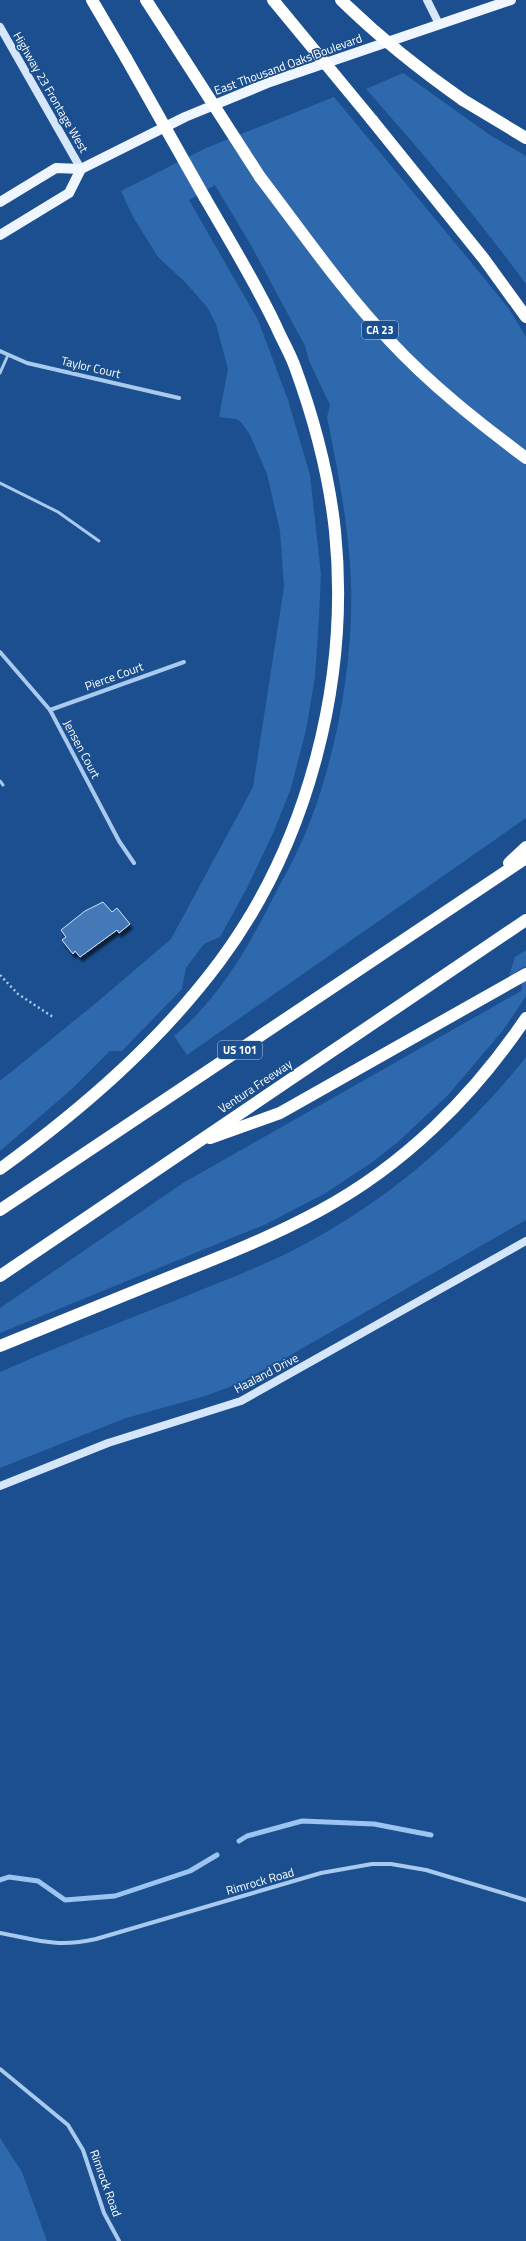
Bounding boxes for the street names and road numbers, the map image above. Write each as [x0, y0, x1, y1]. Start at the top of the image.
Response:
street label: Highway 23 Frontage West [9, 28, 94, 157]
street label: East Thousand Oaks Boulevard [211, 28, 365, 100]
road number: CA 23 [362, 321, 398, 339]
street label: Taylor Court [59, 351, 123, 383]
street label: Pierce Court [82, 656, 147, 695]
street label: Jensen Court [59, 716, 106, 782]
road number: US 101 [218, 1041, 262, 1059]
street label: Ventura Freeway [214, 1054, 296, 1118]
street label: Haaland Drive [230, 1348, 302, 1398]
street label: Rimrock Road [224, 1862, 296, 1900]
street label: Rimrock Road [85, 2147, 127, 2219]

